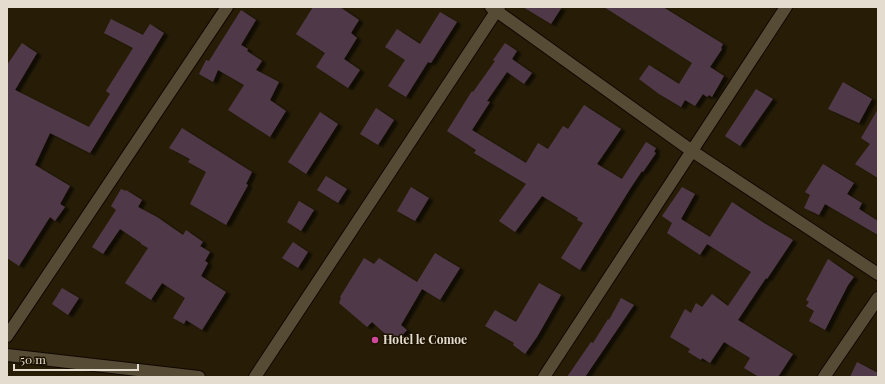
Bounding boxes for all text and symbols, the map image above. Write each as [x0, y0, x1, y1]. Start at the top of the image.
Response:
place label: Hotel le Comoe [383, 331, 467, 347]
marker: Hotel le Comoe [370, 335, 380, 345]
scale bar [14, 346, 138, 372]
text: 50 m [20, 351, 46, 367]

